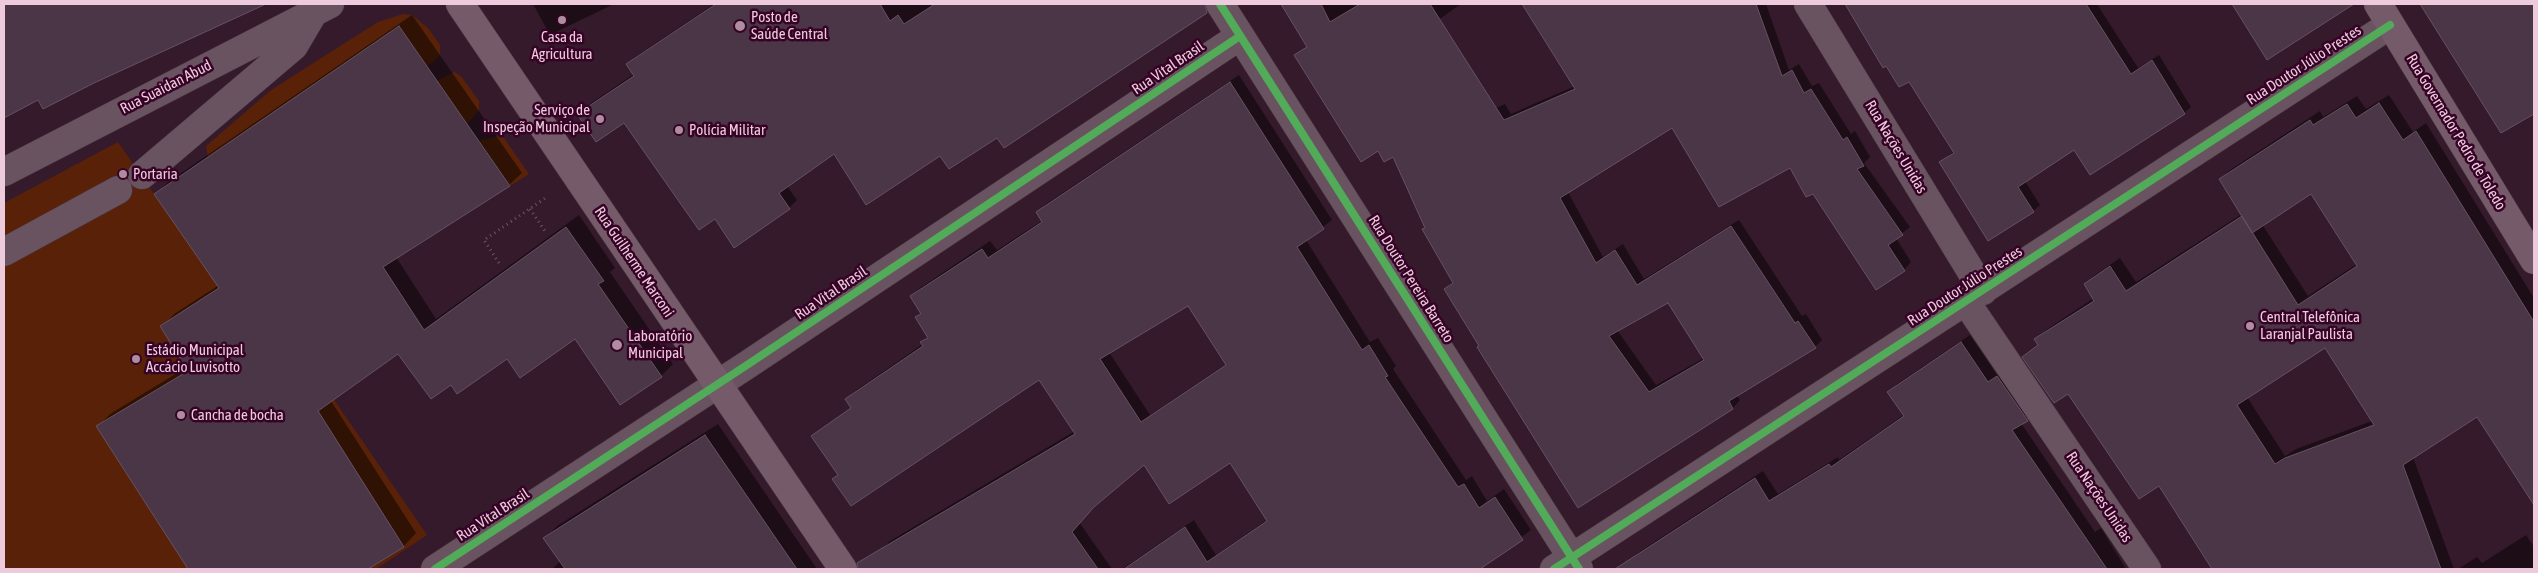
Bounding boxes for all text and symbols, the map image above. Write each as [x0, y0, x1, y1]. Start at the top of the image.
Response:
place label: Posto de Saúde Central [751, 8, 828, 43]
marker: Casa da Agricultura [556, 14, 568, 26]
marker: Posto de Saúde Central [733, 19, 747, 33]
street label: Rua Doutor Júlio Prestes [2243, 21, 2365, 109]
place label: Casa da Agricultura [531, 28, 593, 63]
street label: Rua Vital Brasil [1129, 37, 1207, 99]
street label: Rua Governador Pedro de Toledo [2402, 51, 2510, 213]
street label: Rua Suaidan Abud [117, 56, 215, 118]
street label: Rua Nações Unidas [1861, 97, 1931, 197]
place label: Serviço de Inspeção Municipal [483, 101, 590, 136]
marker: Serviço de Inspeção Municipal [594, 113, 606, 125]
place label: Polícia Militar [689, 121, 765, 139]
marker: Polícia Militar [673, 124, 685, 136]
place label: Portaria [133, 165, 178, 183]
marker: Portaria [117, 168, 129, 180]
street label: Rua Guilherme Marconi [590, 203, 678, 321]
street label: Rua Doutor Pereira Barreto [1364, 212, 1458, 346]
street label: Rua Doutor Júlio Prestes [1904, 242, 2026, 330]
street label: Rua Vital Brasil [792, 262, 870, 324]
place label: Central Telefônica Laranjal Paulista [2260, 308, 2360, 343]
marker: Central Telefônica Laranjal Paulista [2244, 320, 2256, 332]
place label: Laboratório Municipal [628, 327, 692, 362]
marker: Laboratório Municipal [610, 338, 624, 352]
place label: Estádio Municipal Accácio Luvisotto [146, 341, 244, 376]
marker: Estádio Municipal Accácio Luvisotto [130, 353, 142, 365]
place label: Cancha de bocha [191, 406, 284, 424]
marker: Cancha de bocha [175, 409, 187, 421]
street label: Rua Nações Unidas [2062, 448, 2136, 546]
street label: Rua Vital Brasil [453, 485, 533, 545]

